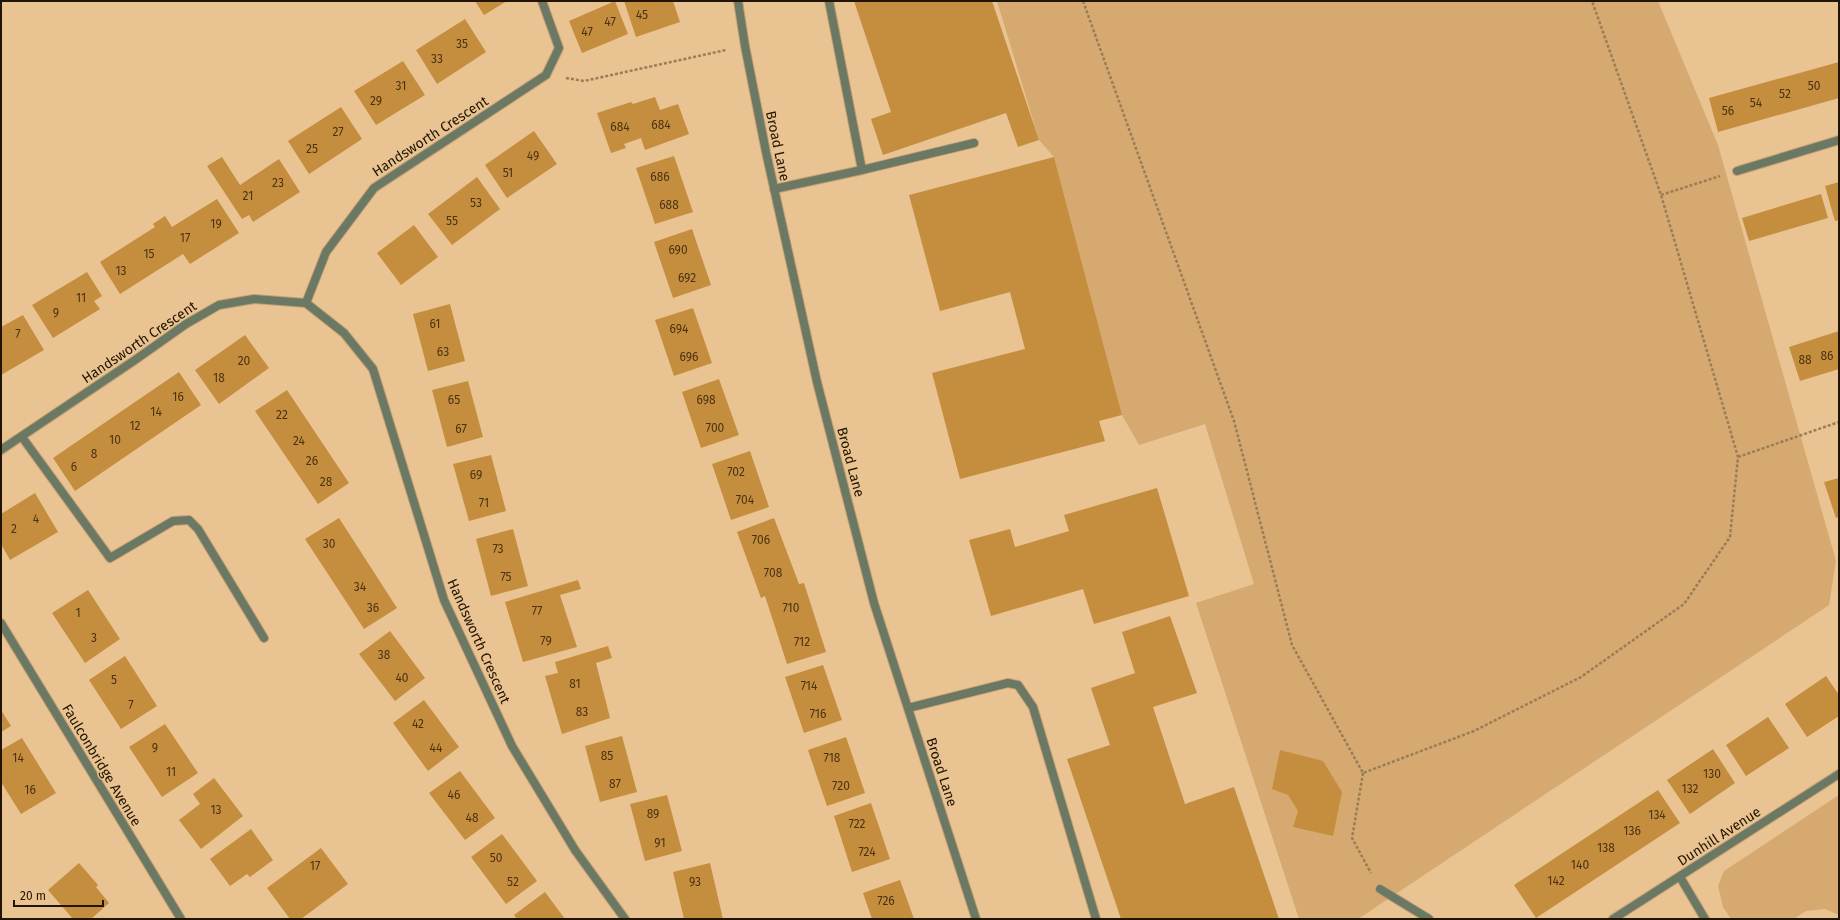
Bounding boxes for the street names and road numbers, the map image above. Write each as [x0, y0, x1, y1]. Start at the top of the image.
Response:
street label: Handsworth Crescent [369, 92, 492, 180]
street label: Broad Lane [762, 109, 793, 183]
street label: Handsworth Crescent [79, 297, 201, 387]
street label: Broad Lane [833, 425, 868, 499]
street label: Handsworth Crescent [443, 576, 514, 707]
street label: Faulconbridge Avenue [58, 701, 145, 829]
street label: Broad Lane [922, 736, 961, 809]
street label: Dunhill Avenue [1674, 803, 1764, 870]

